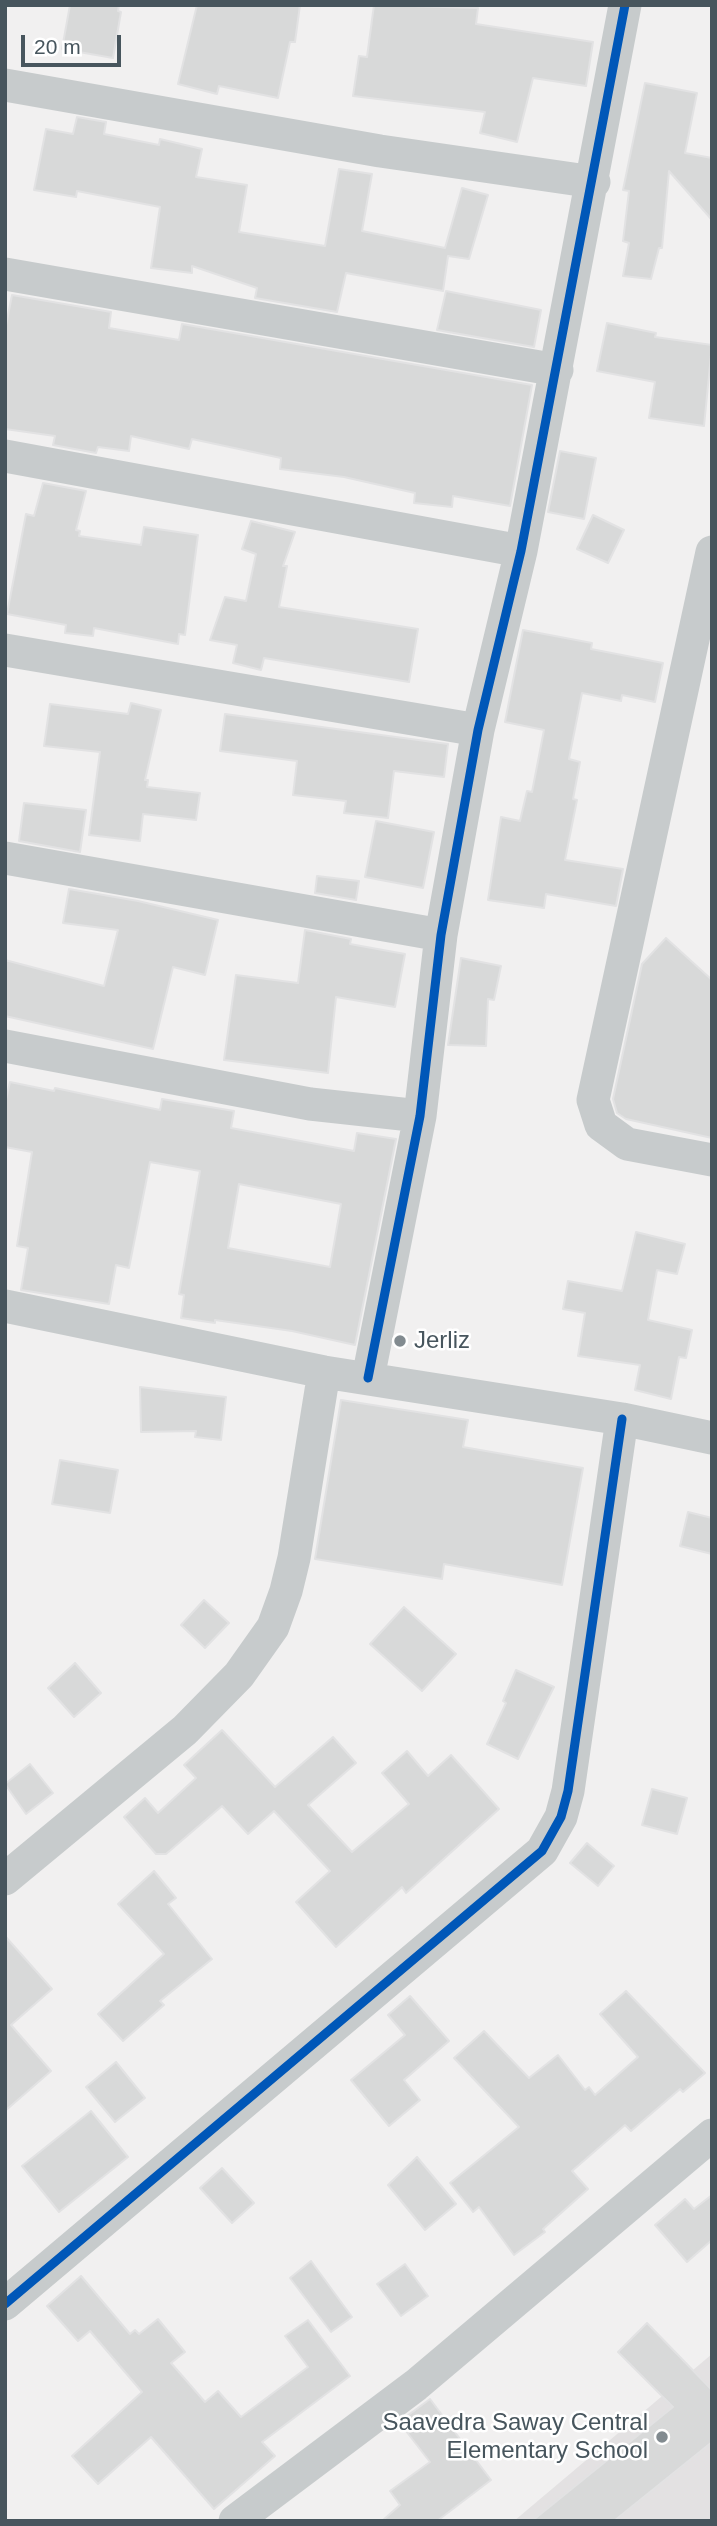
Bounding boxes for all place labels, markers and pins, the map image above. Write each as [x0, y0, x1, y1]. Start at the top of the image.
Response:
place label: Jerliz [414, 1327, 470, 1355]
marker: Jerliz [392, 1333, 408, 1349]
place label: Saavedra Saway Central Elementary School [383, 2409, 648, 2465]
marker: Saavedra Saway Central Elementary School [654, 2429, 670, 2445]

